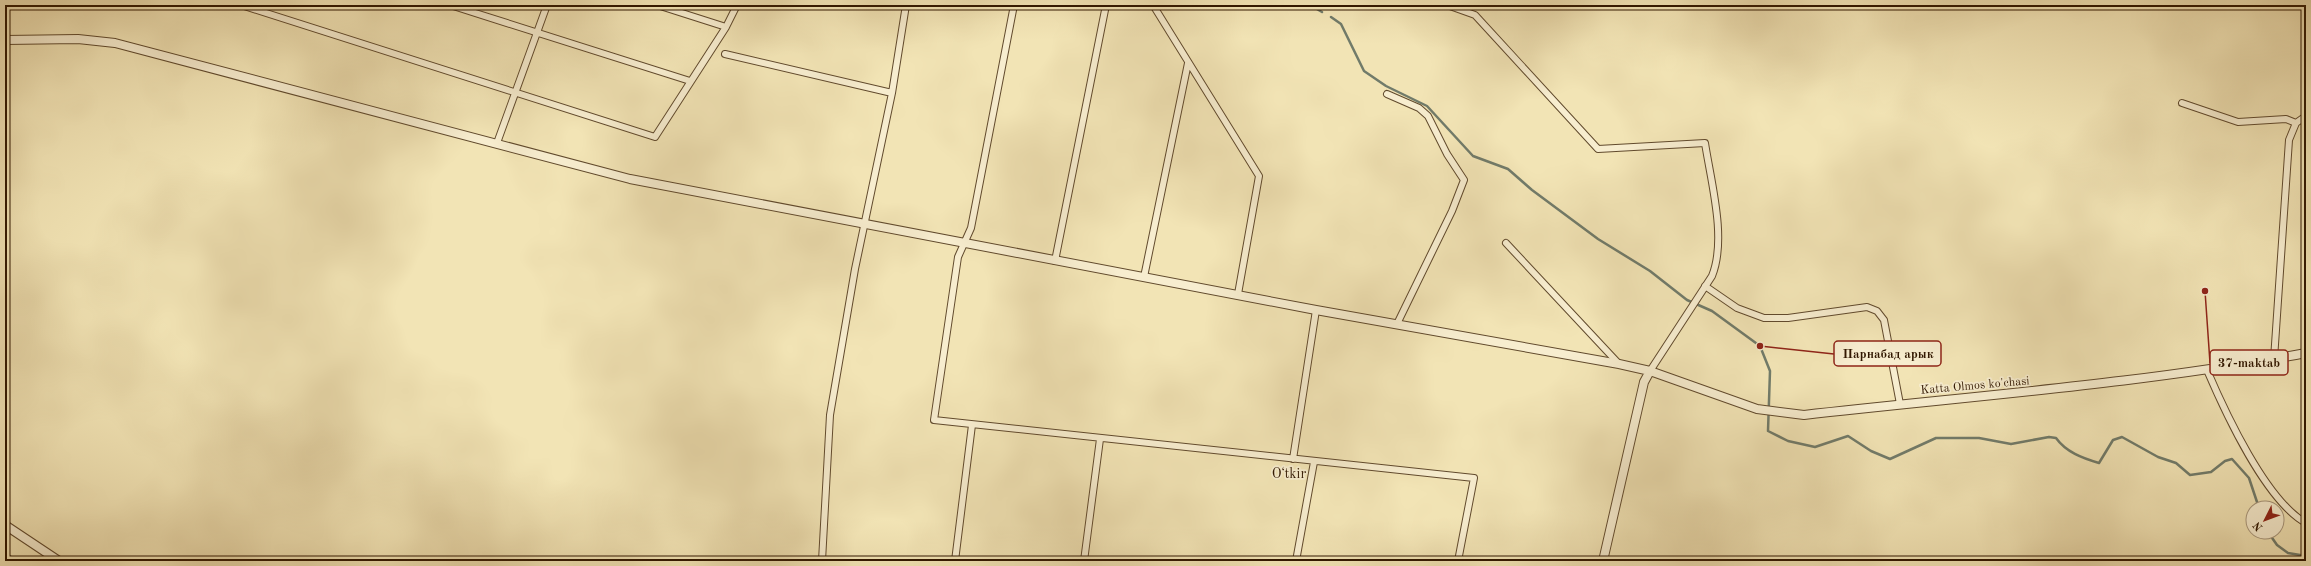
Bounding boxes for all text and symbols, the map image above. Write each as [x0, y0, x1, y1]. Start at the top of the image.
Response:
callout: Парнабад арык [1834, 341, 1941, 366]
text: Парнабад арык [1842, 348, 1934, 361]
callout: 37-maktab [2210, 350, 2288, 375]
text: 37-maktab [2218, 357, 2280, 370]
street label: Katta Olmos ko'chasi [1920, 375, 2030, 397]
district label: Oʻtkir [1272, 466, 1306, 481]
north arrow [2245, 500, 2285, 540]
text: N [2251, 518, 2266, 532]

